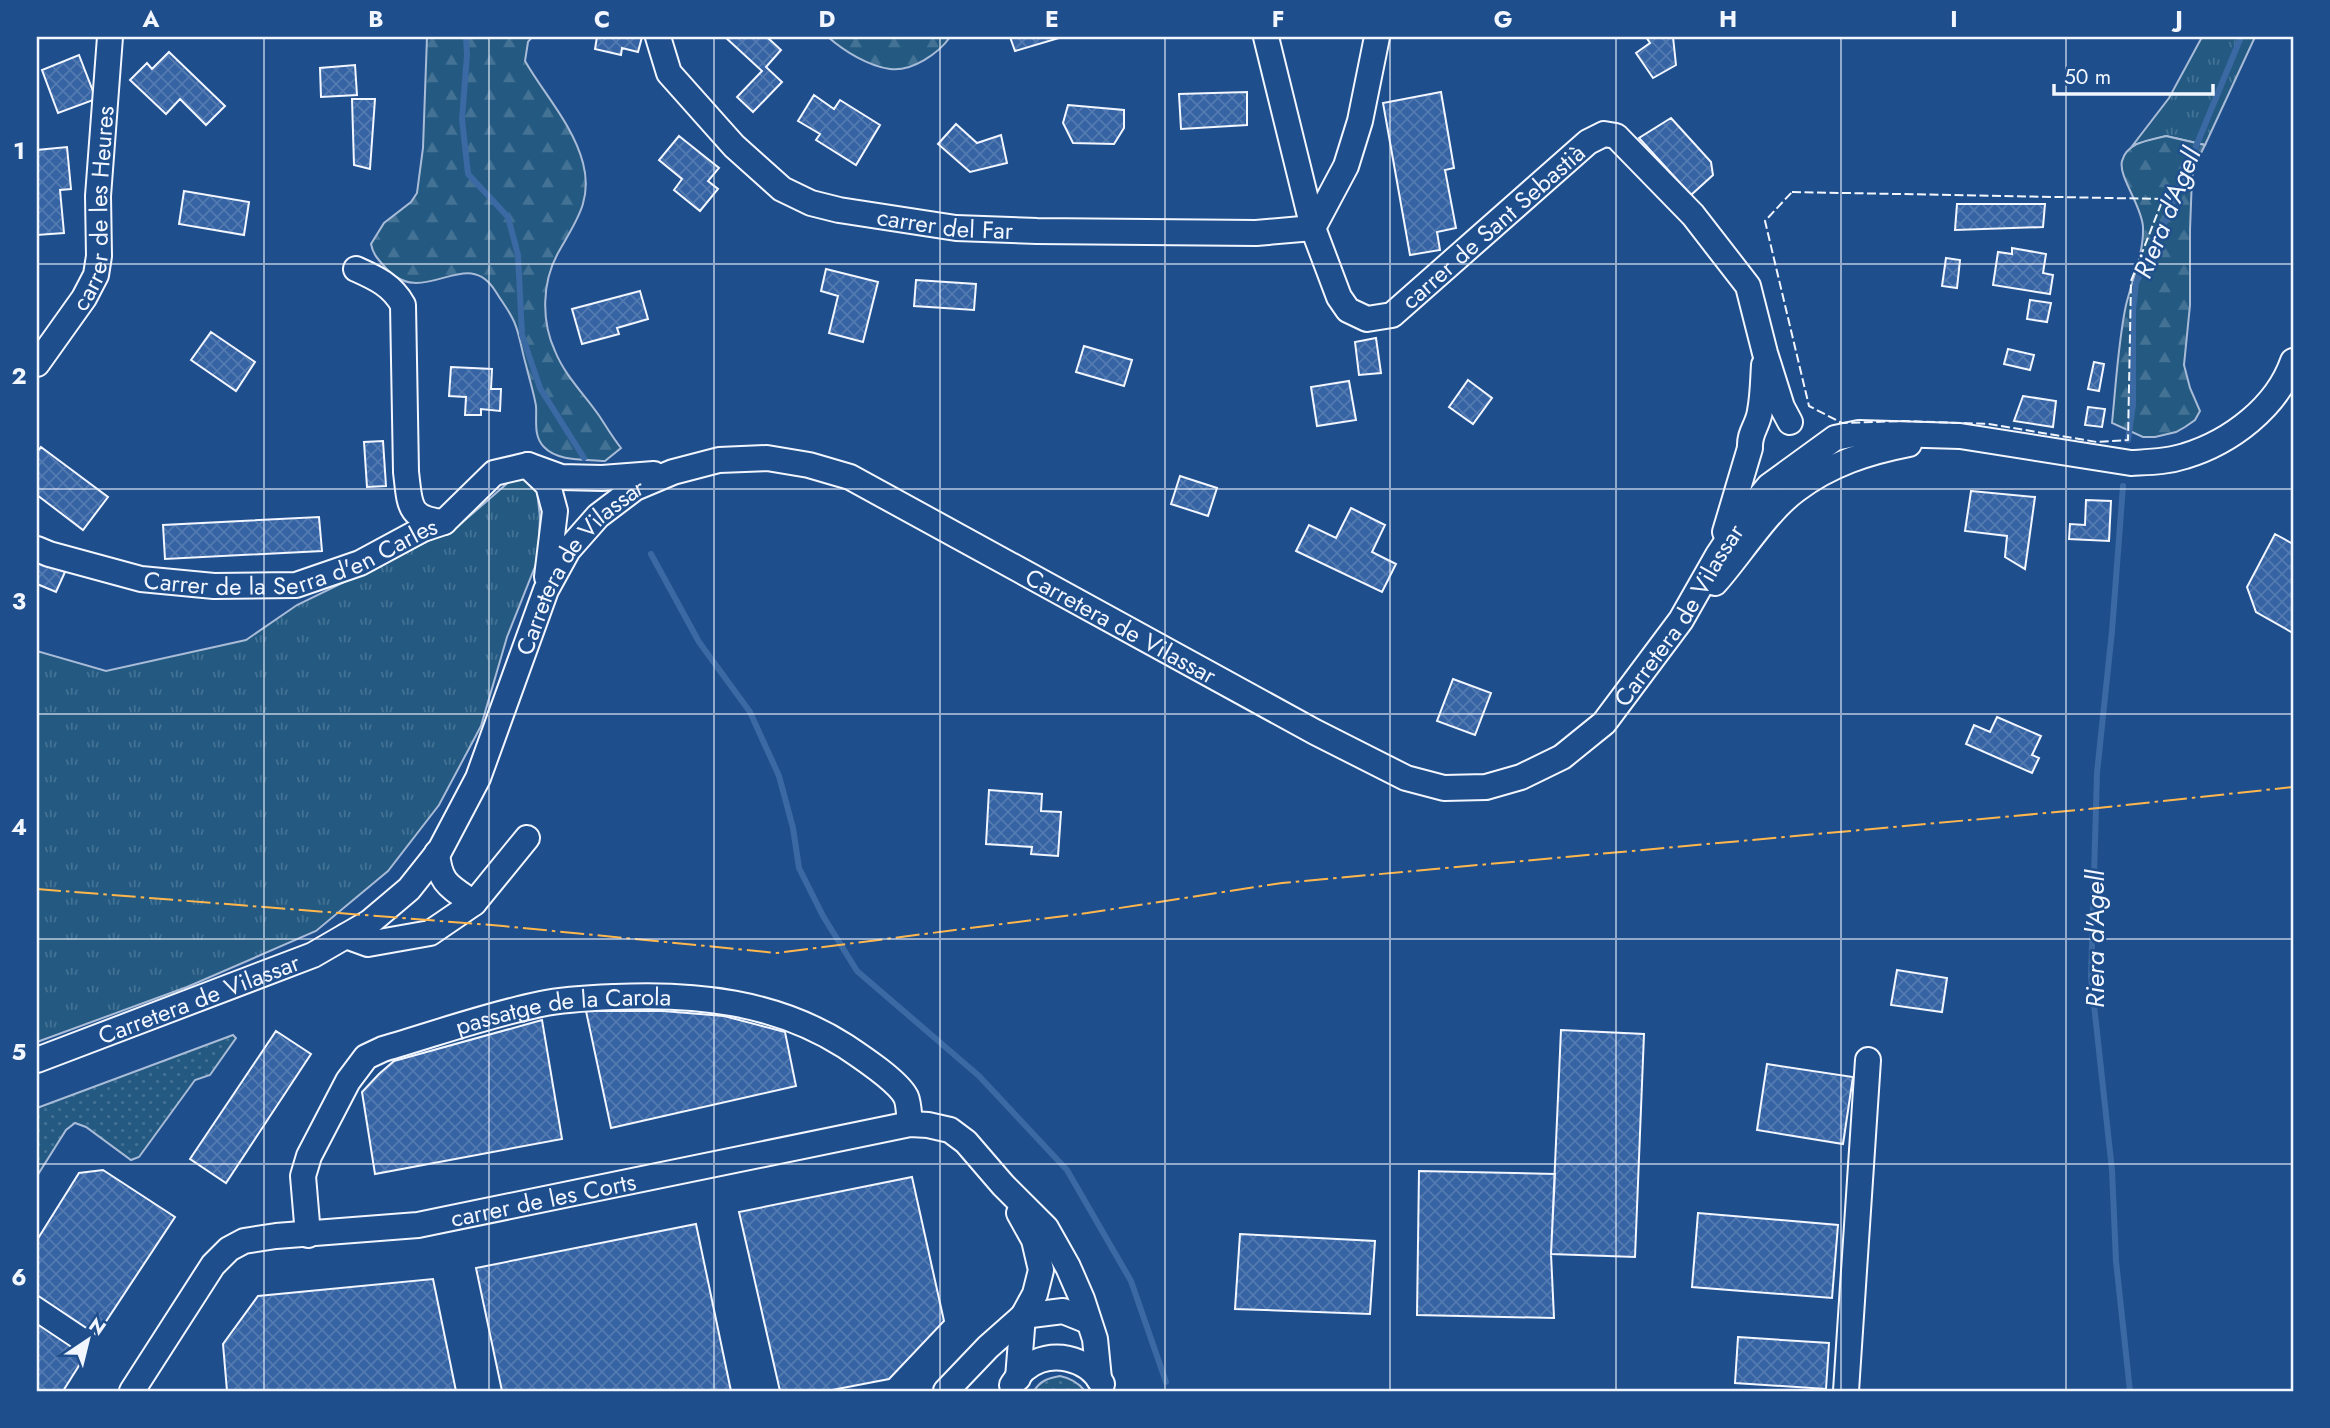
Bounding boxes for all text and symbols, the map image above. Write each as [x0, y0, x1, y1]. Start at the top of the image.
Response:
text: A [142, 2, 160, 36]
text: B [368, 2, 384, 36]
text: C [594, 2, 610, 36]
text: D [819, 2, 836, 36]
text: E [1045, 2, 1059, 36]
text: F [1272, 2, 1284, 36]
text: G [1494, 2, 1512, 36]
text: H [1719, 2, 1737, 36]
text: I [1950, 2, 1958, 36]
text: J [2171, 2, 2183, 36]
scale bar [2054, 52, 2213, 96]
text: 50 m [2064, 62, 2111, 92]
street label: carrer de les Heures [63, 105, 122, 318]
text: 1 [13, 134, 25, 168]
street label: carrer de Sant Sebastià [1393, 135, 1592, 317]
water label: Riera d'Agell [2124, 141, 2211, 284]
street label: carrer del Far [875, 199, 1015, 248]
text: 2 [11, 359, 27, 393]
street label: Carretera de Vilassar [506, 469, 650, 660]
street label: Carrer de la Serra d'en Carles [142, 508, 442, 604]
street label: Carretera de Vilassar [1605, 516, 1752, 714]
street label: Carretera de Vilassar [1019, 559, 1224, 693]
text: 3 [12, 584, 26, 618]
text: 4 [11, 810, 27, 844]
water label: Riera d'Agell [2076, 869, 2114, 1008]
street label: Carretera de Vilassar [93, 944, 305, 1053]
street label: passatge de la Carola [451, 979, 672, 1043]
text: 5 [12, 1035, 26, 1069]
street label: carrer de les Corts [447, 1163, 639, 1235]
text: 6 [11, 1260, 27, 1294]
north arrow [52, 1306, 122, 1376]
text: N [84, 1311, 111, 1342]

